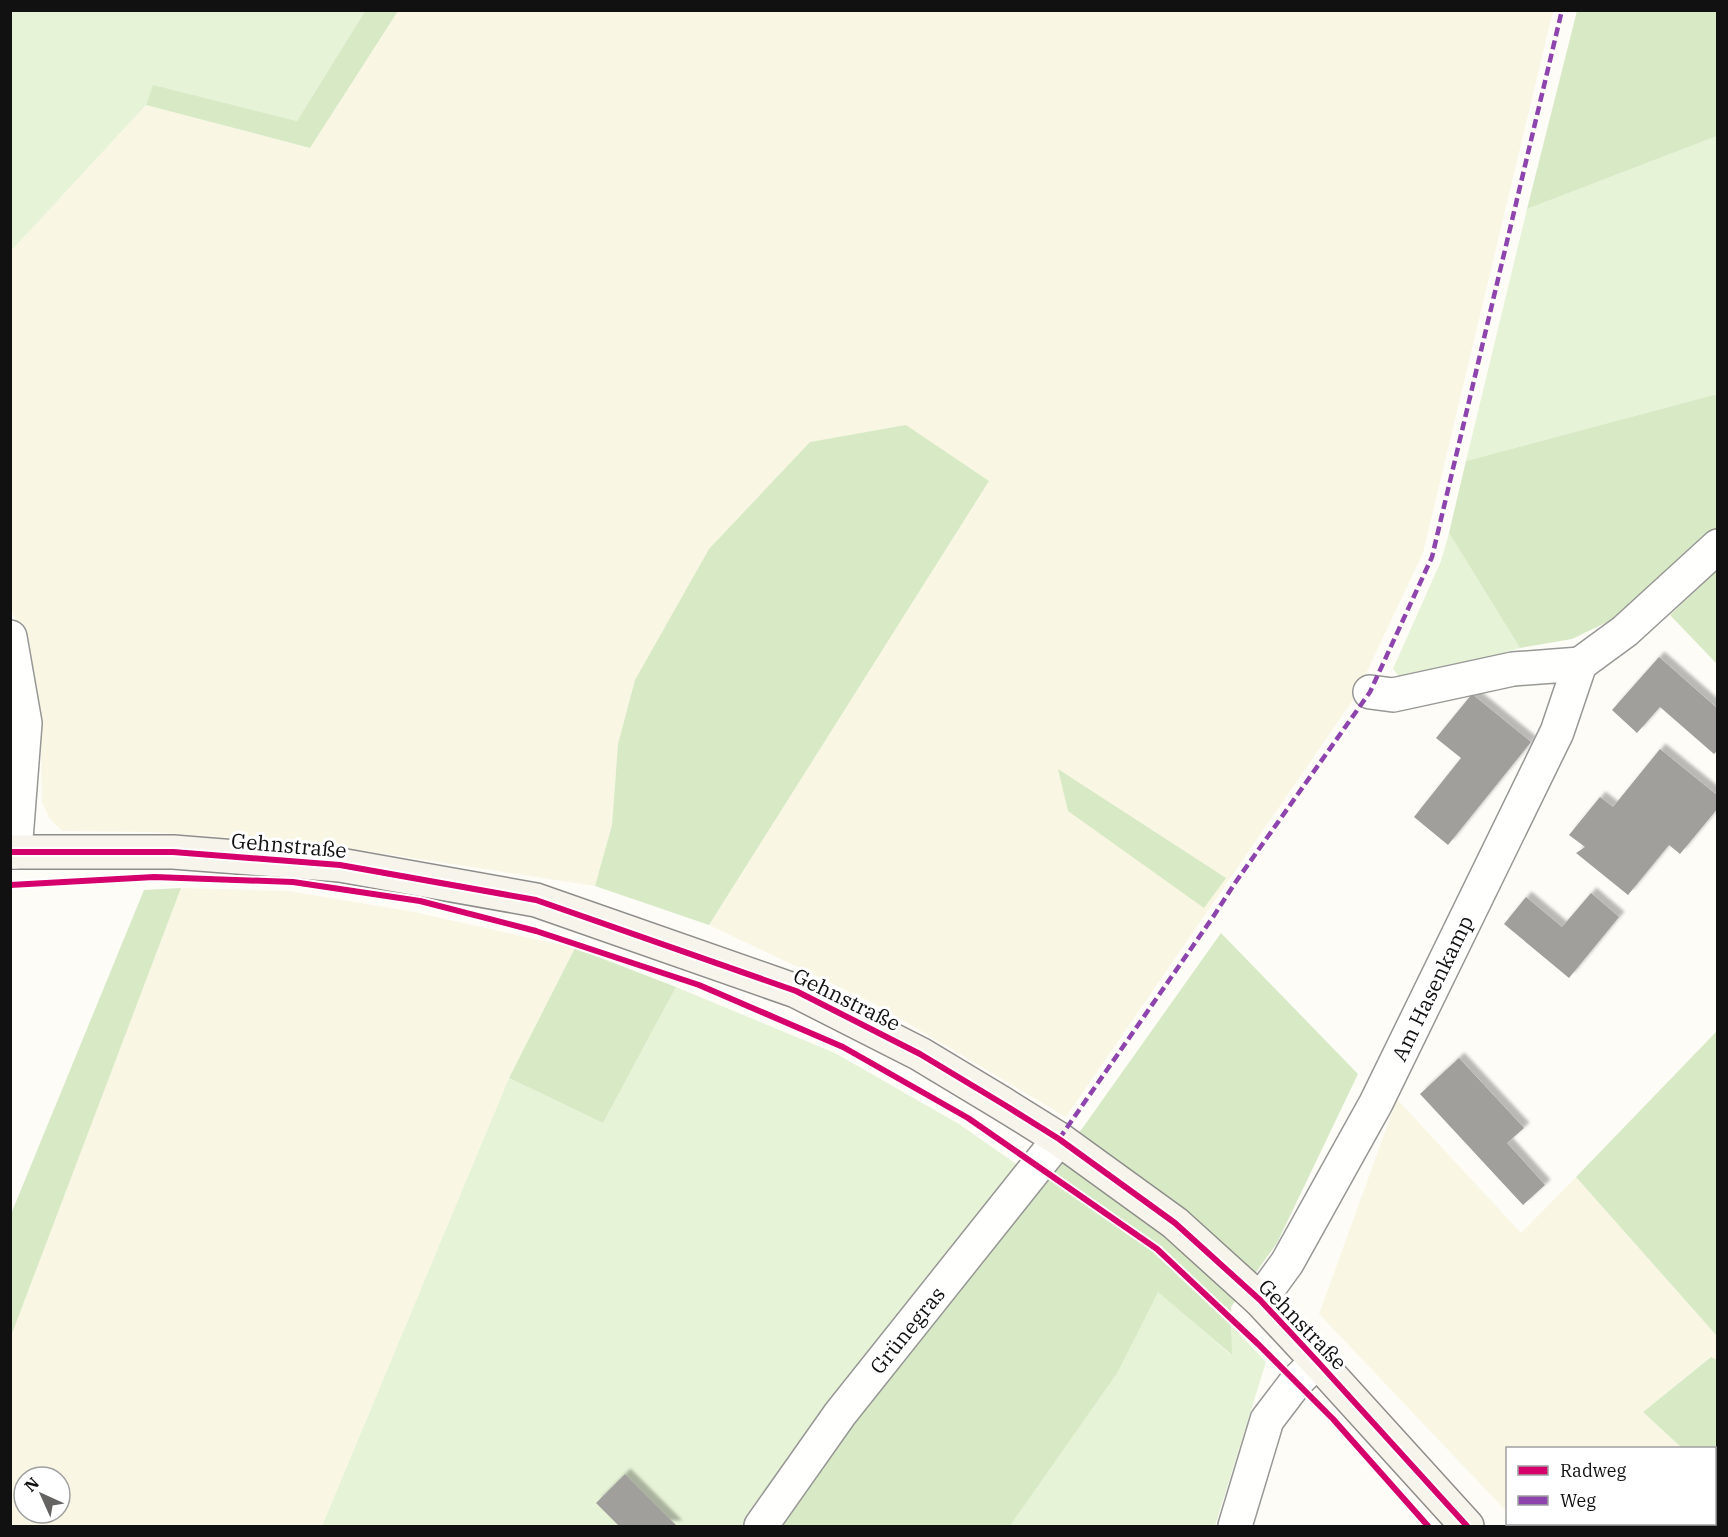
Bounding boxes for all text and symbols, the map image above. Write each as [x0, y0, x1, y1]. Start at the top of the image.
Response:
street label: Gehnstraße [230, 826, 348, 864]
street label: Am Hasenkamp [1385, 910, 1479, 1066]
street label: Gehnstraße [789, 961, 905, 1037]
street label: Gehnstraße [1253, 1273, 1353, 1375]
street label: Grünegras [863, 1280, 951, 1380]
legend [1506, 1447, 1716, 1525]
text: Radweg [1560, 1459, 1626, 1482]
north arrow [12, 1465, 72, 1525]
text: N [20, 1473, 43, 1496]
text: Weg [1560, 1489, 1596, 1512]

